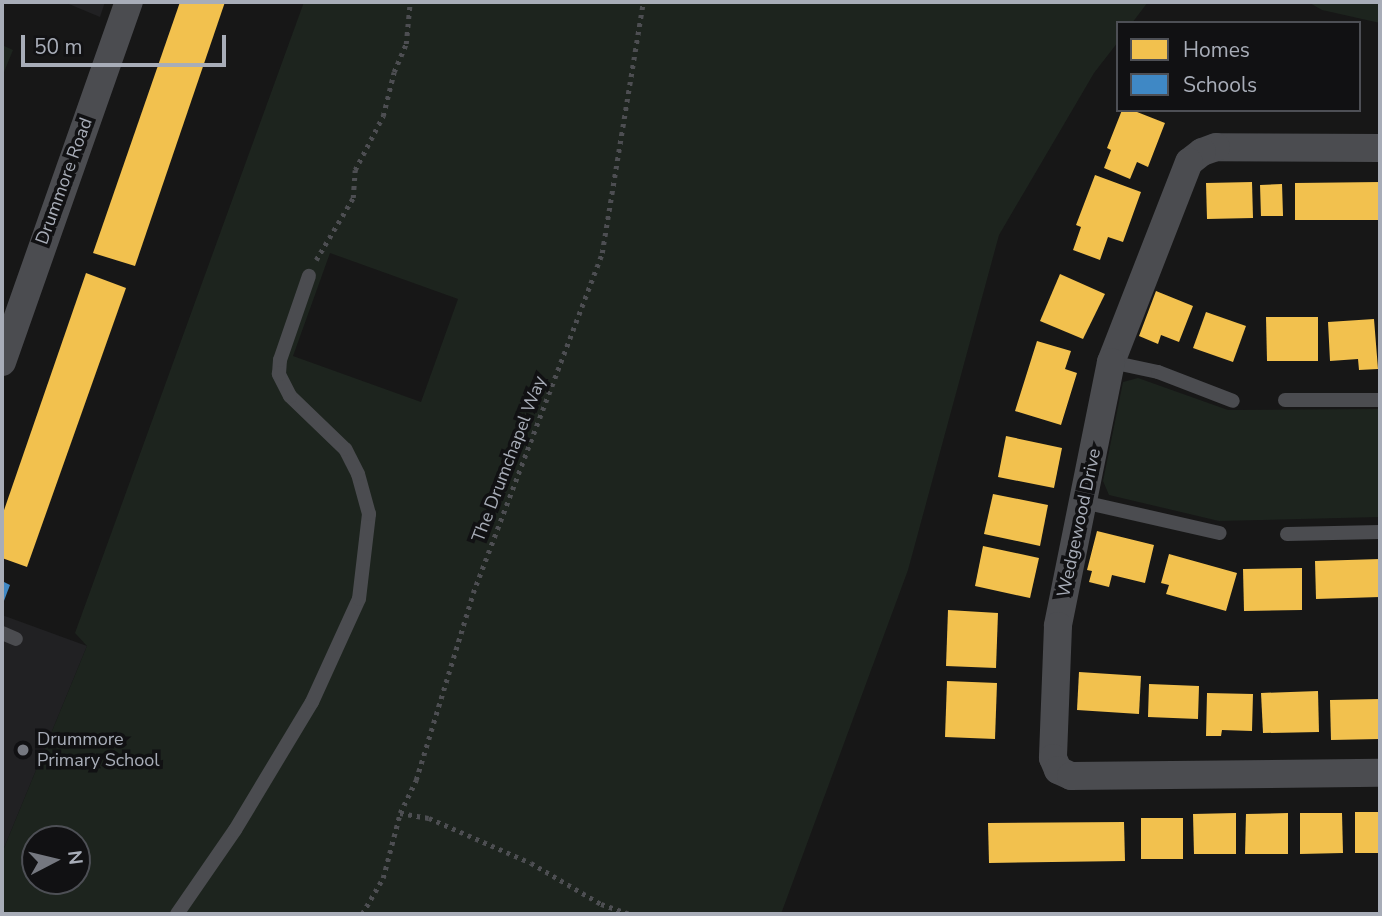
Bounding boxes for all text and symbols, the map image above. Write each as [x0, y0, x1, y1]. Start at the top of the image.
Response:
scale bar [24, 21, 229, 65]
legend [1116, 21, 1361, 112]
text: 50 m [34, 33, 83, 61]
text: Homes [1183, 36, 1250, 64]
text: Schools [1183, 71, 1257, 99]
street label: Drummore Road [31, 115, 97, 247]
street label: The Drumchapel Way [467, 373, 551, 545]
street label: Wedgewood Drive [1053, 447, 1105, 599]
place label: Drummore Primary School [37, 729, 160, 772]
marker: Drummore Primary School [15, 742, 31, 758]
north arrow [21, 825, 91, 895]
text: N [61, 849, 89, 866]

